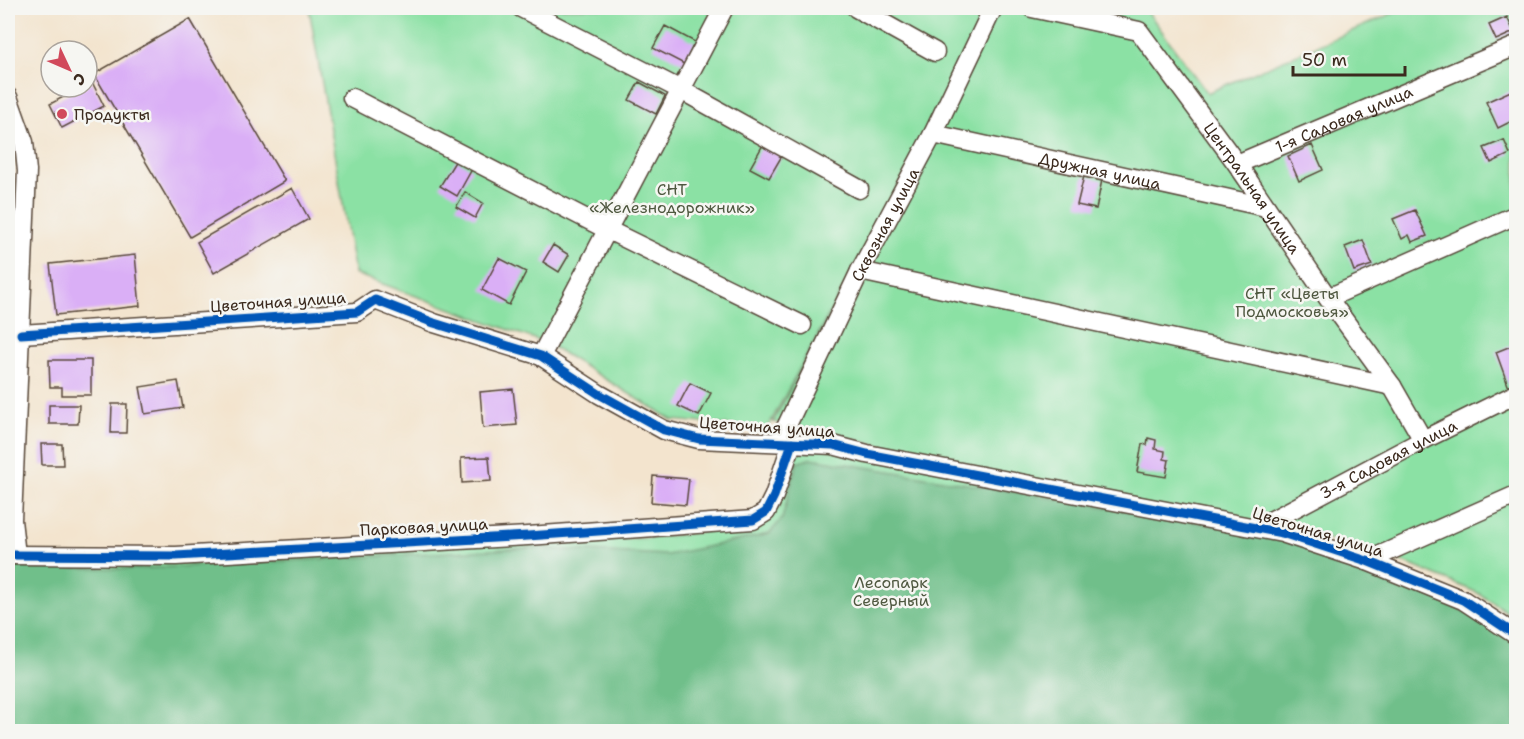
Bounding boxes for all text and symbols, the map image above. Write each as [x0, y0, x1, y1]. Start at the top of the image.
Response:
north arrow [39, 39, 99, 99]
scale bar [1293, 39, 1406, 77]
text: 50 m [1302, 48, 1347, 72]
text: С [68, 68, 90, 90]
street label: 1-я Садовая улица [1272, 80, 1416, 157]
place label: Продукты [74, 104, 150, 125]
marker: Продукты [55, 107, 69, 121]
street label: Центральная улица [1199, 118, 1305, 258]
street label: Дружная улица [1037, 147, 1163, 194]
street label: Сквозная улица [846, 164, 924, 285]
park label: СНТ «Железнодорожник» [589, 179, 755, 218]
park label: СНТ «Цветы Подмосковья» [1235, 283, 1349, 322]
street label: Цветочная улица [209, 287, 347, 317]
street label: Цветочная улица [698, 412, 836, 442]
street label: 3-я Садовая улица [1316, 414, 1460, 504]
street label: Цветочная улица [1250, 502, 1386, 562]
street label: Парковая улица [359, 513, 489, 541]
park label: Лесопарк Северный [853, 572, 929, 611]

